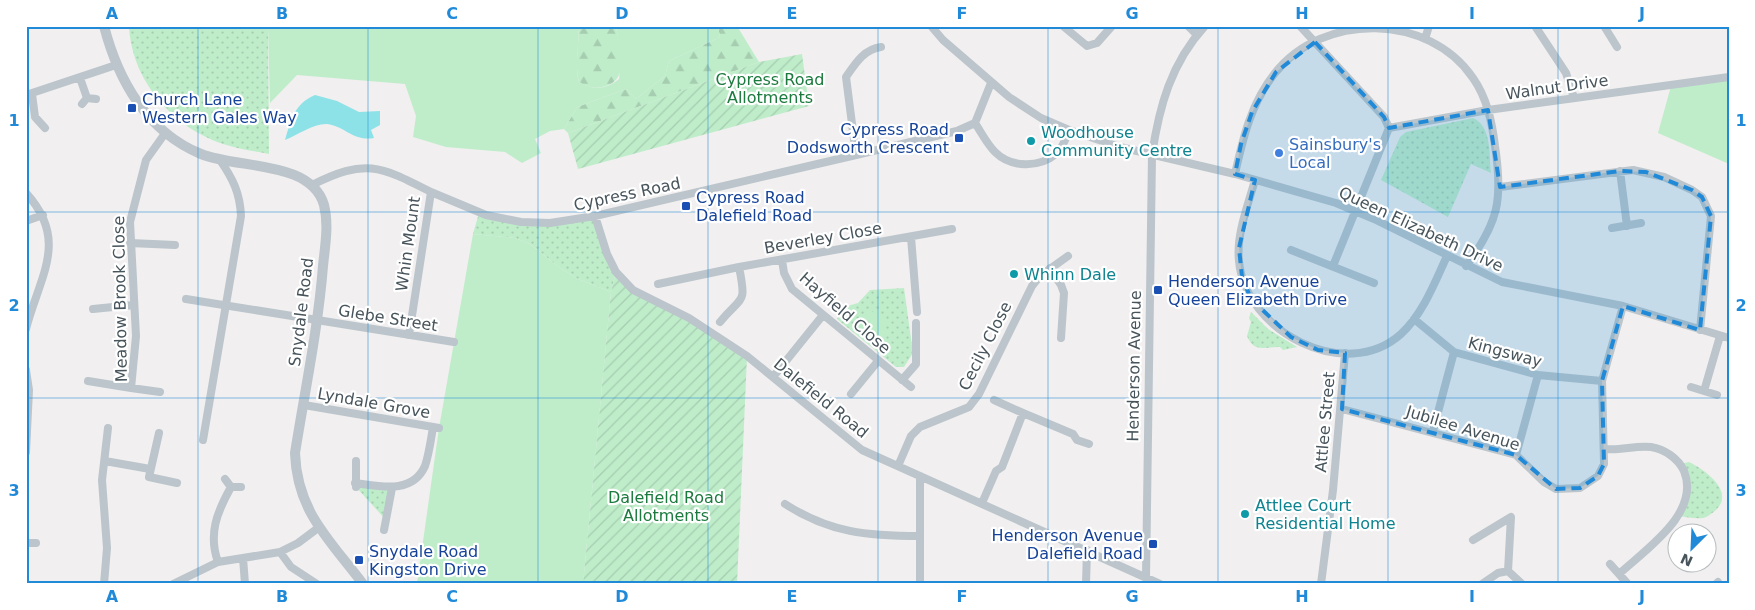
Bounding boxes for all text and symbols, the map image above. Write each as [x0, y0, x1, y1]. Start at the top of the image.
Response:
text: A [106, 4, 119, 23]
text: B [276, 4, 288, 23]
text: C [446, 4, 458, 23]
text: D [615, 4, 629, 23]
text: E [787, 4, 797, 23]
text: F [957, 4, 967, 23]
text: G [1125, 4, 1139, 23]
text: H [1295, 4, 1309, 23]
text: I [1469, 4, 1475, 23]
text: J [1638, 4, 1645, 23]
park label: Cypress Road Allotments [716, 70, 824, 107]
street label: Walnut Drive [1505, 70, 1609, 104]
place label: Church Lane Western Gales Way [142, 90, 297, 127]
marker: Church Lane Western Gales Way [126, 102, 138, 114]
text: 1 [8, 111, 20, 130]
text: 1 [1735, 111, 1747, 130]
place label: Cypress Road Dodsworth Crescent [787, 120, 949, 157]
place label: Woodhouse Community Centre [1041, 123, 1192, 160]
marker: Cypress Road Dodsworth Crescent [953, 132, 965, 144]
marker: Woodhouse Community Centre [1025, 135, 1037, 147]
place label: Sainsbury's Local [1289, 135, 1381, 172]
marker: Sainsbury's Local [1273, 147, 1285, 159]
street label: Cypress Road [572, 173, 682, 215]
street label: Queen Elizabeth Drive [1336, 183, 1506, 275]
place label: Cypress Road Dalefield Road [696, 188, 812, 225]
street label: Whin Mount [392, 195, 424, 293]
marker: Cypress Road Dalefield Road [680, 200, 692, 212]
street label: Meadow Brook Close [109, 216, 131, 382]
street label: Beverley Close [763, 218, 883, 258]
street label: Snydale Road [285, 257, 317, 367]
place label: Whinn Dale [1024, 265, 1116, 284]
street label: Hayfield Close [796, 268, 894, 358]
marker: Whinn Dale [1008, 268, 1020, 280]
place label: Henderson Avenue Queen Elizabeth Drive [1168, 272, 1347, 309]
marker: Henderson Avenue Queen Elizabeth Drive [1152, 284, 1164, 296]
street label: Henderson Avenue [1123, 290, 1145, 442]
text: 2 [8, 296, 20, 315]
text: 2 [1735, 296, 1747, 315]
street label: Cecily Close [955, 299, 1015, 393]
street label: Glebe Street [337, 301, 439, 335]
street label: Kingsway [1466, 333, 1544, 371]
street label: Dalefield Road [770, 354, 872, 442]
street label: Attlee Street [1311, 371, 1339, 473]
street label: Lyndale Grove [316, 384, 432, 422]
street label: Jubilee Avenue [1403, 401, 1522, 454]
text: 3 [8, 481, 20, 500]
text: 3 [1735, 481, 1747, 500]
park label: Dalefield Road Allotments [608, 488, 724, 525]
place label: Attlee Court Residential Home [1255, 496, 1395, 533]
marker: Attlee Court Residential Home [1239, 508, 1251, 520]
north arrow [1668, 522, 1718, 572]
place label: Henderson Avenue Dalefield Road [992, 526, 1143, 563]
marker: Henderson Avenue Dalefield Road [1147, 538, 1159, 550]
place label: Snydale Road Kingston Drive [369, 542, 487, 579]
text: N [1678, 550, 1695, 570]
marker: Snydale Road Kingston Drive [353, 554, 365, 566]
text: A [106, 587, 119, 606]
text: B [276, 587, 288, 606]
text: C [446, 587, 458, 606]
text: D [615, 587, 629, 606]
text: E [787, 587, 797, 606]
text: F [957, 587, 967, 606]
text: G [1125, 587, 1139, 606]
text: H [1295, 587, 1309, 606]
text: I [1469, 587, 1475, 606]
text: J [1638, 587, 1645, 606]

